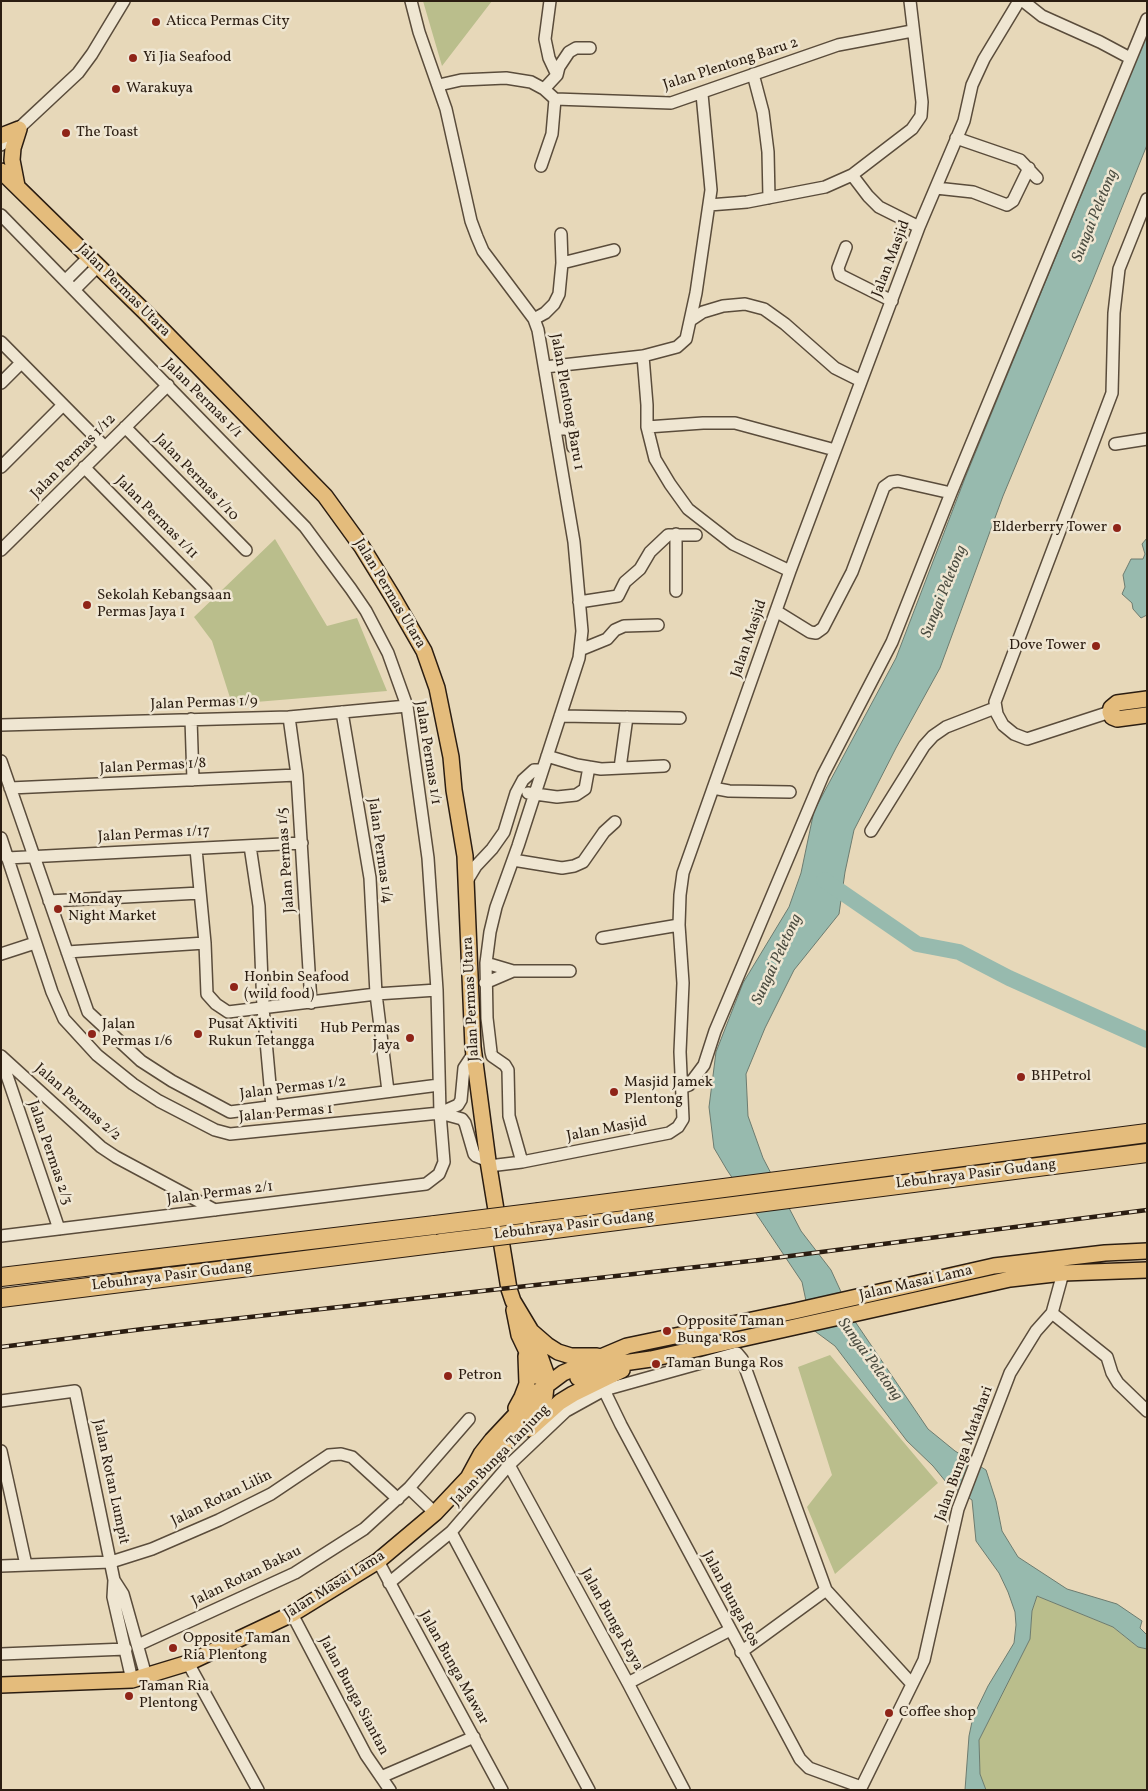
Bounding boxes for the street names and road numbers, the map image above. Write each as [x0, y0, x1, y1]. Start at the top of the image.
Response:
street label: Jalan Plentong Baru 2 [661, 35, 801, 95]
street label: Jalan Masjid [869, 218, 915, 300]
street label: Jalan Permas Utara [72, 240, 174, 342]
street label: Jalan Plentong Baru 1 [545, 332, 587, 472]
street label: Jalan Permas 1/1 [159, 356, 245, 442]
street label: Jalan Permas 1/12 [28, 411, 120, 503]
street label: Jalan Permas 1/10 [150, 431, 242, 525]
street label: Jalan Permas 1/11 [110, 472, 202, 564]
street label: Jalan Permas Utara [349, 536, 429, 652]
street label: Jalan Masjid [728, 598, 772, 680]
street label: Jalan Permas 1/9 [150, 693, 258, 715]
street label: Jalan Permas 1/1 [410, 700, 444, 806]
street label: Jalan Permas 1/8 [99, 755, 207, 779]
street label: Jalan Permas 1/4 [363, 797, 395, 905]
street label: Jalan Permas 1/5 [274, 807, 300, 913]
street label: Jalan Permas 1/17 [97, 823, 211, 847]
street label: Jalan Permas Utara [460, 936, 484, 1062]
street label: Jalan Permas 2/2 [30, 1060, 124, 1146]
street label: Jalan Permas 1/2 [239, 1074, 347, 1104]
street label: Jalan Permas 2/3 [23, 1099, 75, 1207]
street label: Jalan Permas 1 [238, 1101, 334, 1127]
street label: Jalan Masjid [565, 1113, 649, 1147]
street label: Lebuhraya Pasir Gudang [895, 1156, 1057, 1194]
street label: Jalan Permas 2/1 [166, 1179, 274, 1209]
street label: Lebuhraya Pasir Gudang [493, 1207, 655, 1245]
street label: Lebuhraya Pasir Gudang [91, 1258, 253, 1296]
street label: Jalan Masai Lama [858, 1262, 974, 1306]
street label: Jalan Bunga Matahari [932, 1384, 998, 1524]
street label: Jalan Bunga Tanjung [448, 1401, 554, 1511]
street label: Jalan Rotan Lumpit [88, 1418, 132, 1546]
street label: Jalan Rotan Lilin [169, 1467, 275, 1531]
street label: Jalan Rotan Bakau [189, 1543, 305, 1611]
street label: Jalan Masai Lama [281, 1548, 389, 1624]
street label: Jalan Bunga Ros [697, 1548, 763, 1650]
street label: Jalan Bunga Raya [575, 1566, 647, 1674]
street label: Jalan Bunga Mawar [414, 1608, 492, 1728]
street label: Jalan Bunga Siantan [314, 1633, 392, 1759]

